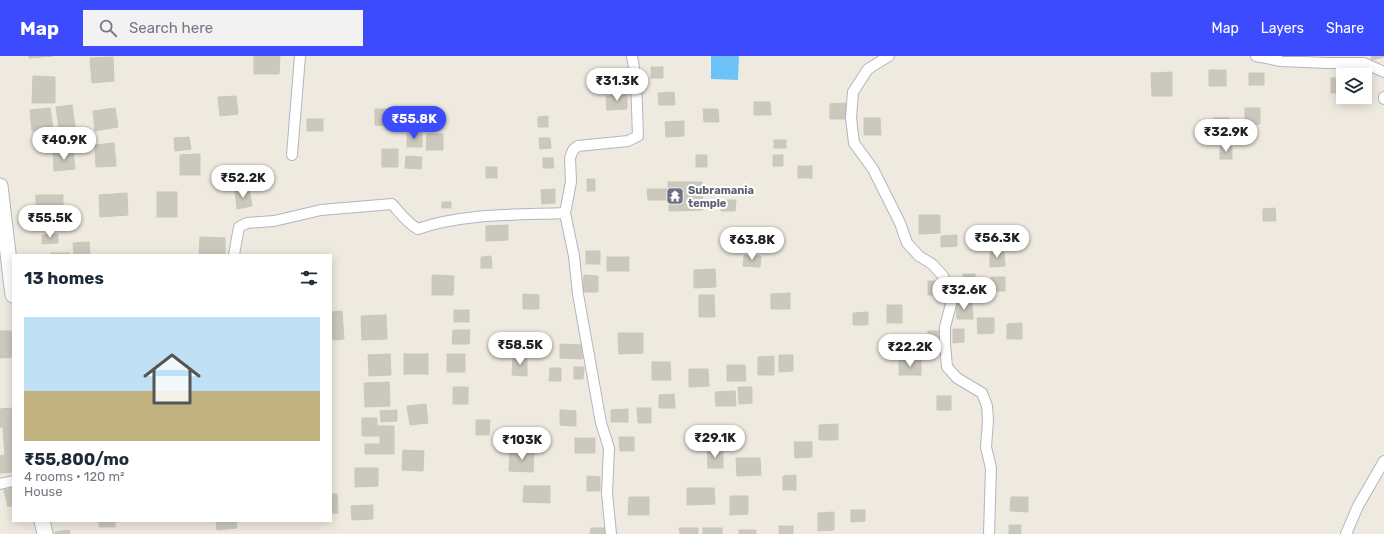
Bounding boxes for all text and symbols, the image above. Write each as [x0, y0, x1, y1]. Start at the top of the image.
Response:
search box [83, 10, 363, 46]
text: Map [20, 17, 59, 40]
icon: search [97, 17, 119, 39]
text: Search here [129, 19, 213, 37]
text: Map [1212, 20, 1239, 37]
text: Layers [1261, 20, 1304, 37]
text: Share [1326, 20, 1364, 37]
pin: ₹31.3K [584, 68, 650, 102]
map controls [1336, 68, 1372, 104]
button: layers [1336, 68, 1372, 104]
text: ₹31.3K [595, 73, 639, 88]
pin: ₹55.8K [381, 106, 447, 140]
text: ₹55.8K [391, 111, 437, 126]
pin: ₹32.9K [1193, 119, 1259, 153]
text: ₹32.9K [1204, 124, 1248, 139]
pin: ₹40.9K [31, 127, 97, 161]
text: ₹40.9K [41, 132, 87, 147]
pin: ₹52.2K [210, 165, 276, 199]
text: ₹52.2K [220, 170, 266, 185]
place label: Subramania temple [688, 184, 754, 210]
temple icon: Subramania temple [665, 186, 685, 206]
pin: ₹55.5K [17, 205, 83, 239]
text: ₹55.5K [27, 210, 73, 225]
pin: ₹56.3K [964, 225, 1030, 259]
pin: ₹63.8K [719, 227, 785, 261]
text: ₹56.3K [974, 230, 1020, 245]
text: ₹63.8K [729, 232, 775, 247]
icon: filters [298, 267, 320, 289]
text: 13 homes [24, 268, 104, 288]
pin: ₹32.6K [931, 277, 997, 311]
text: ₹32.6K [941, 282, 987, 297]
pin: ₹58.5K [487, 332, 553, 366]
pin: ₹22.2K [877, 334, 943, 368]
text: ₹58.5K [497, 337, 543, 352]
text: ₹22.2K [887, 339, 933, 354]
icon: home [136, 343, 208, 415]
pin: ₹29.1K [682, 425, 748, 459]
pin: ₹103K [494, 427, 550, 461]
text: ₹29.1K [694, 430, 736, 445]
text: ₹103K [502, 432, 542, 447]
text: ₹55,800/mo [24, 449, 129, 469]
text: 4 rooms · 120 m² [24, 469, 124, 484]
text: House [24, 484, 62, 499]

